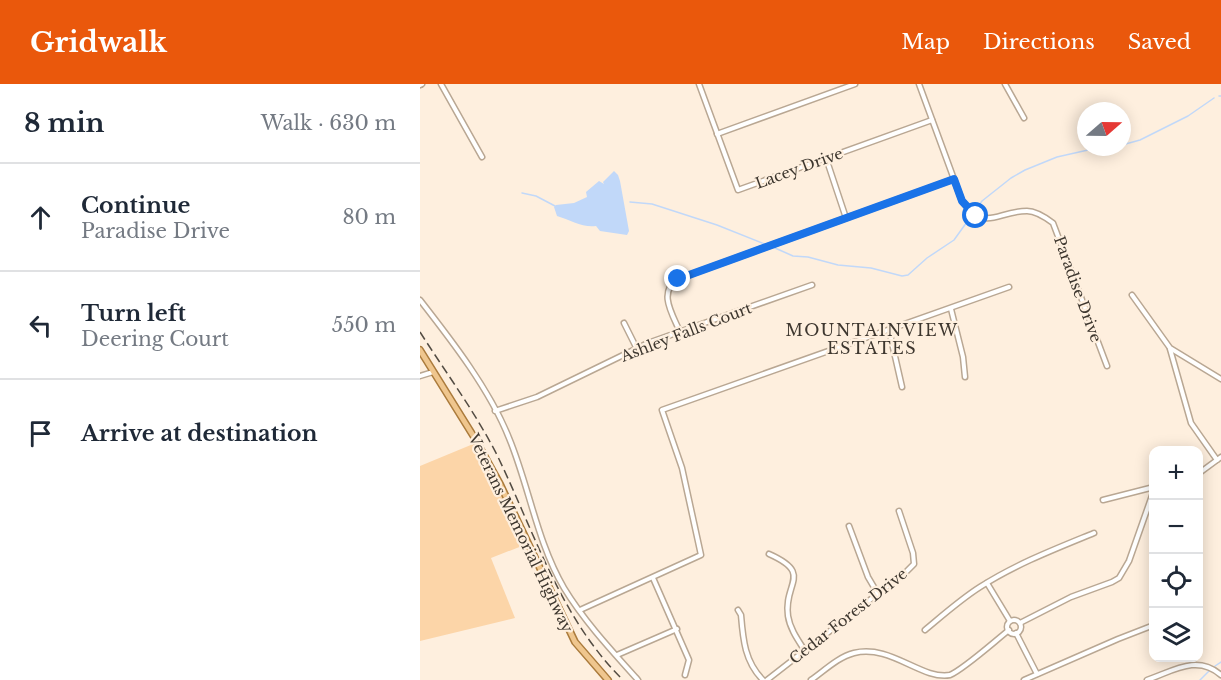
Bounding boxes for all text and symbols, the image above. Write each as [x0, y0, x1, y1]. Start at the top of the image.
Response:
text: Gridwalk [30, 25, 167, 60]
text: Map [901, 29, 950, 55]
text: Directions [983, 29, 1095, 55]
text: Saved [1128, 29, 1191, 55]
north arrow [1077, 102, 1131, 156]
text: 8 min [24, 107, 104, 139]
text: Walk · 630 m [261, 111, 396, 135]
street label: Lacey Drive [753, 143, 845, 193]
text: Continue [81, 192, 190, 219]
icon: ahead [24, 201, 57, 234]
route start [962, 202, 988, 228]
text: 80 m [342, 205, 396, 229]
text: Paradise Drive [81, 219, 230, 243]
street label: Paradise Drive [1050, 233, 1106, 345]
route end [664, 265, 690, 291]
street label: Ashley Falls Court [617, 298, 755, 366]
text: Turn left [81, 300, 186, 327]
icon: left [24, 309, 57, 342]
text: 550 m [332, 313, 396, 337]
district label: MOUNTAINVIEW ESTATES [785, 320, 959, 358]
text: Deering Court [81, 327, 229, 351]
icon: arrive [24, 417, 57, 450]
text: Arrive at destination [81, 420, 318, 447]
street label: Veterans Memorial Highway [464, 430, 578, 636]
map controls [1149, 446, 1203, 662]
button: + [1149, 446, 1203, 500]
button: − [1149, 500, 1203, 554]
button: locate [1149, 554, 1203, 608]
street label: Cedar Forest Drive [785, 564, 911, 668]
button: layers [1149, 608, 1203, 662]

